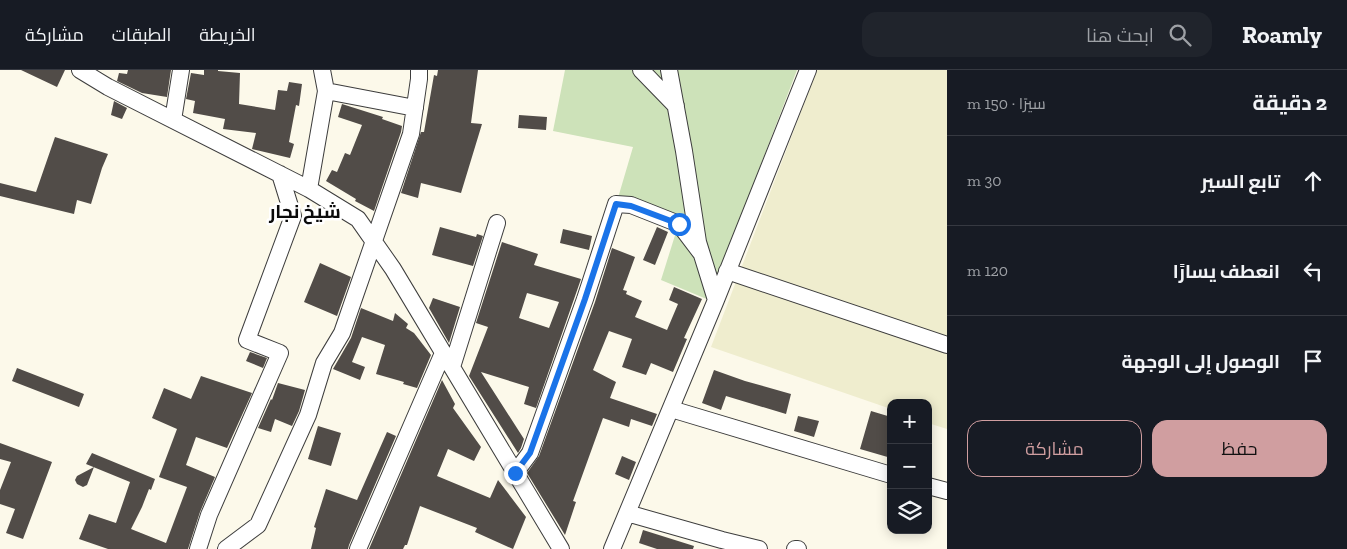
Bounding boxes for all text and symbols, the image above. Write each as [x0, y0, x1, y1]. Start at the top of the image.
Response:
search box [862, 12, 1212, 57]
text: Roamly [1242, 20, 1322, 49]
icon: search [1166, 21, 1194, 49]
text: مشاركة [25, 24, 84, 46]
text: الطبقات [112, 24, 171, 46]
text: الخريطة [199, 24, 256, 46]
text: ابحث هنا [1086, 24, 1154, 47]
text: 2 دقيقة [1252, 90, 1327, 115]
text: سيرًا · 150 m [967, 94, 1046, 113]
icon: ahead [1299, 167, 1327, 195]
text: تابع السير [1201, 170, 1280, 193]
text: 30 m [967, 171, 1002, 190]
district label: شيخ نجار [268, 200, 341, 225]
route start [668, 213, 691, 236]
icon: left [1299, 257, 1327, 285]
text: انعطف يسارًا [1173, 260, 1280, 283]
text: 120 m [967, 261, 1008, 280]
icon: arrive [1299, 347, 1327, 375]
text: الوصول إلى الوجهة [1122, 350, 1280, 373]
map controls [887, 399, 932, 534]
button: + [887, 399, 932, 444]
button: مشاركة [967, 420, 1142, 477]
button: حفظ [1152, 420, 1327, 477]
button: − [887, 444, 932, 489]
route end [504, 462, 527, 485]
button: layers [887, 489, 932, 534]

